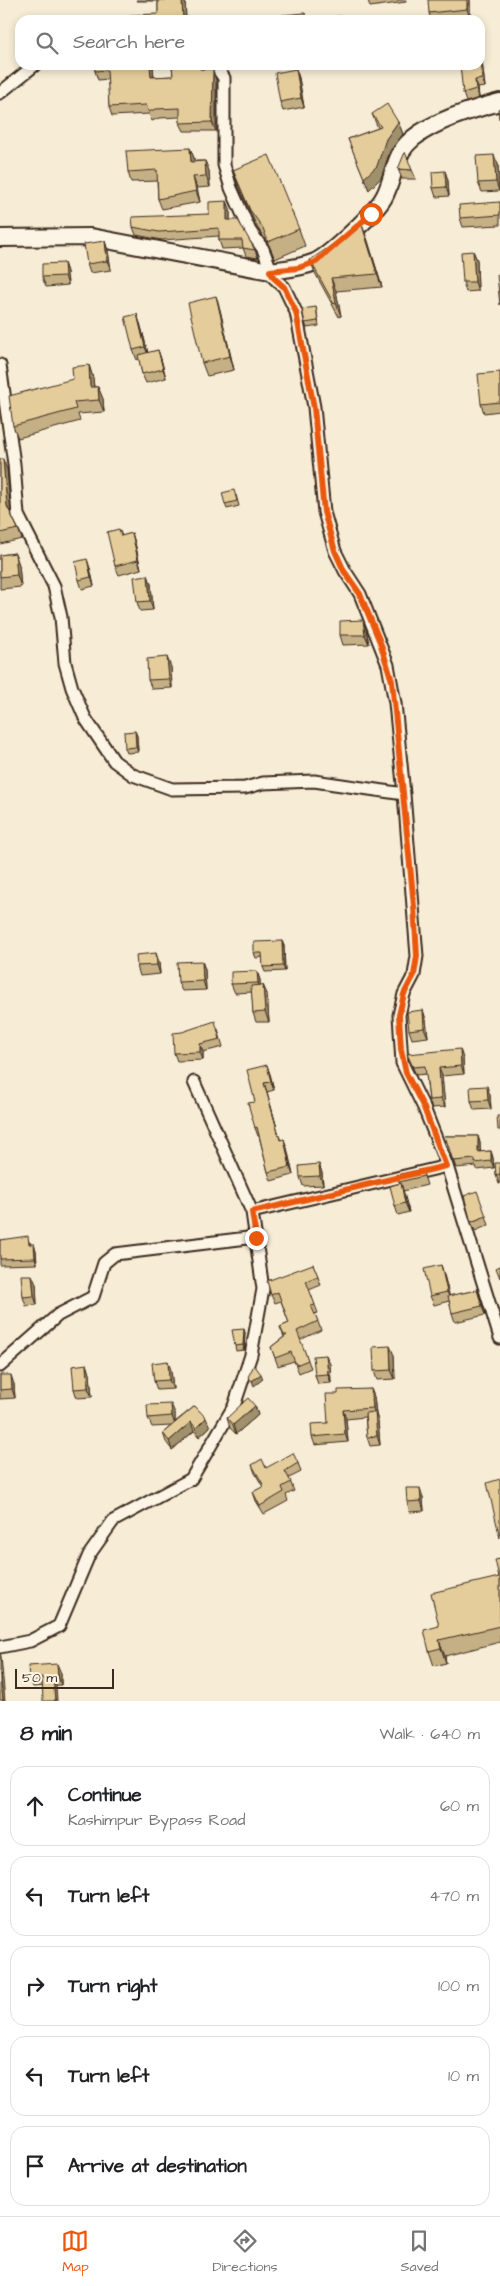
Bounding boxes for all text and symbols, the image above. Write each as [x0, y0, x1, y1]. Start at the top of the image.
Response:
search box [15, 15, 485, 70]
icon: search [33, 29, 61, 57]
text: Search here [73, 29, 185, 56]
route start [360, 203, 383, 226]
route end [245, 1227, 268, 1250]
scale bar [15, 1666, 114, 1689]
text: 50 m [22, 1668, 57, 1688]
text: 8 min [20, 1719, 72, 1748]
text: Walk · 640 m [380, 1723, 480, 1745]
text: Continue [68, 1782, 142, 1809]
icon: ahead [21, 1792, 49, 1820]
text: 60 m [440, 1795, 479, 1817]
text: Kashimpur Bypass Road [68, 1809, 245, 1831]
icon: left [21, 1882, 49, 1910]
text: Turn left [68, 1883, 149, 1910]
text: 470 m [429, 1885, 479, 1907]
icon: right [21, 1972, 49, 2000]
text: Turn right [68, 1973, 157, 2000]
text: 100 m [438, 1975, 479, 1997]
icon: left [21, 2062, 49, 2090]
text: Turn left [68, 2063, 149, 2090]
text: 10 m [448, 2065, 479, 2087]
icon: arrive [21, 2152, 49, 2180]
text: Arrive at destination [68, 2153, 247, 2180]
tab: Map [61, 2227, 89, 2277]
tab: Directions [212, 2227, 277, 2277]
tab: Saved [400, 2227, 439, 2277]

